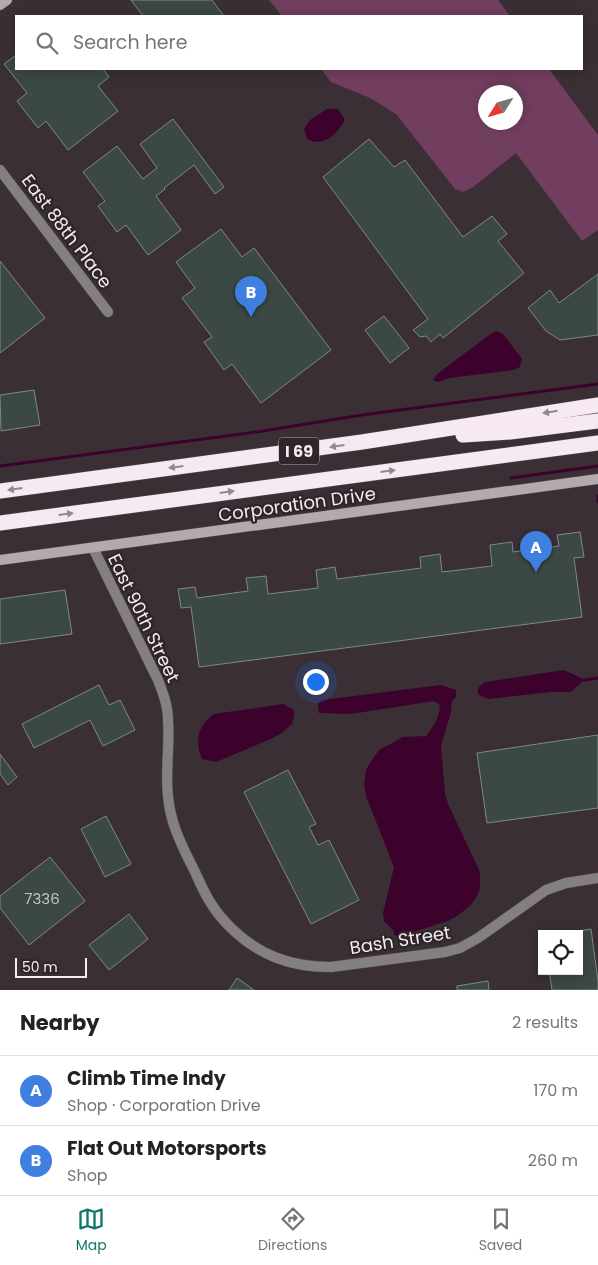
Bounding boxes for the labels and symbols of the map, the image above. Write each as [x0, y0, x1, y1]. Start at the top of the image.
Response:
north arrow [478, 85, 523, 130]
street label: East 88th Place [16, 169, 118, 293]
pin: B [235, 276, 267, 317]
one-way arrow [542, 409, 558, 417]
road number: I 69 [279, 438, 319, 464]
one-way arrow [329, 442, 345, 450]
one-way arrow [168, 463, 184, 471]
one-way arrow [380, 467, 396, 475]
street label: Corporation Drive [217, 481, 377, 527]
one-way arrow [7, 485, 23, 493]
one-way arrow [219, 488, 235, 496]
one-way arrow [58, 510, 74, 518]
pin: A [520, 531, 552, 572]
street label: East 90th Street [102, 549, 186, 687]
your location [303, 669, 329, 695]
house number: 7336 [24, 888, 60, 909]
street label: Bash Street [348, 920, 452, 960]
scale bar [15, 955, 88, 978]

